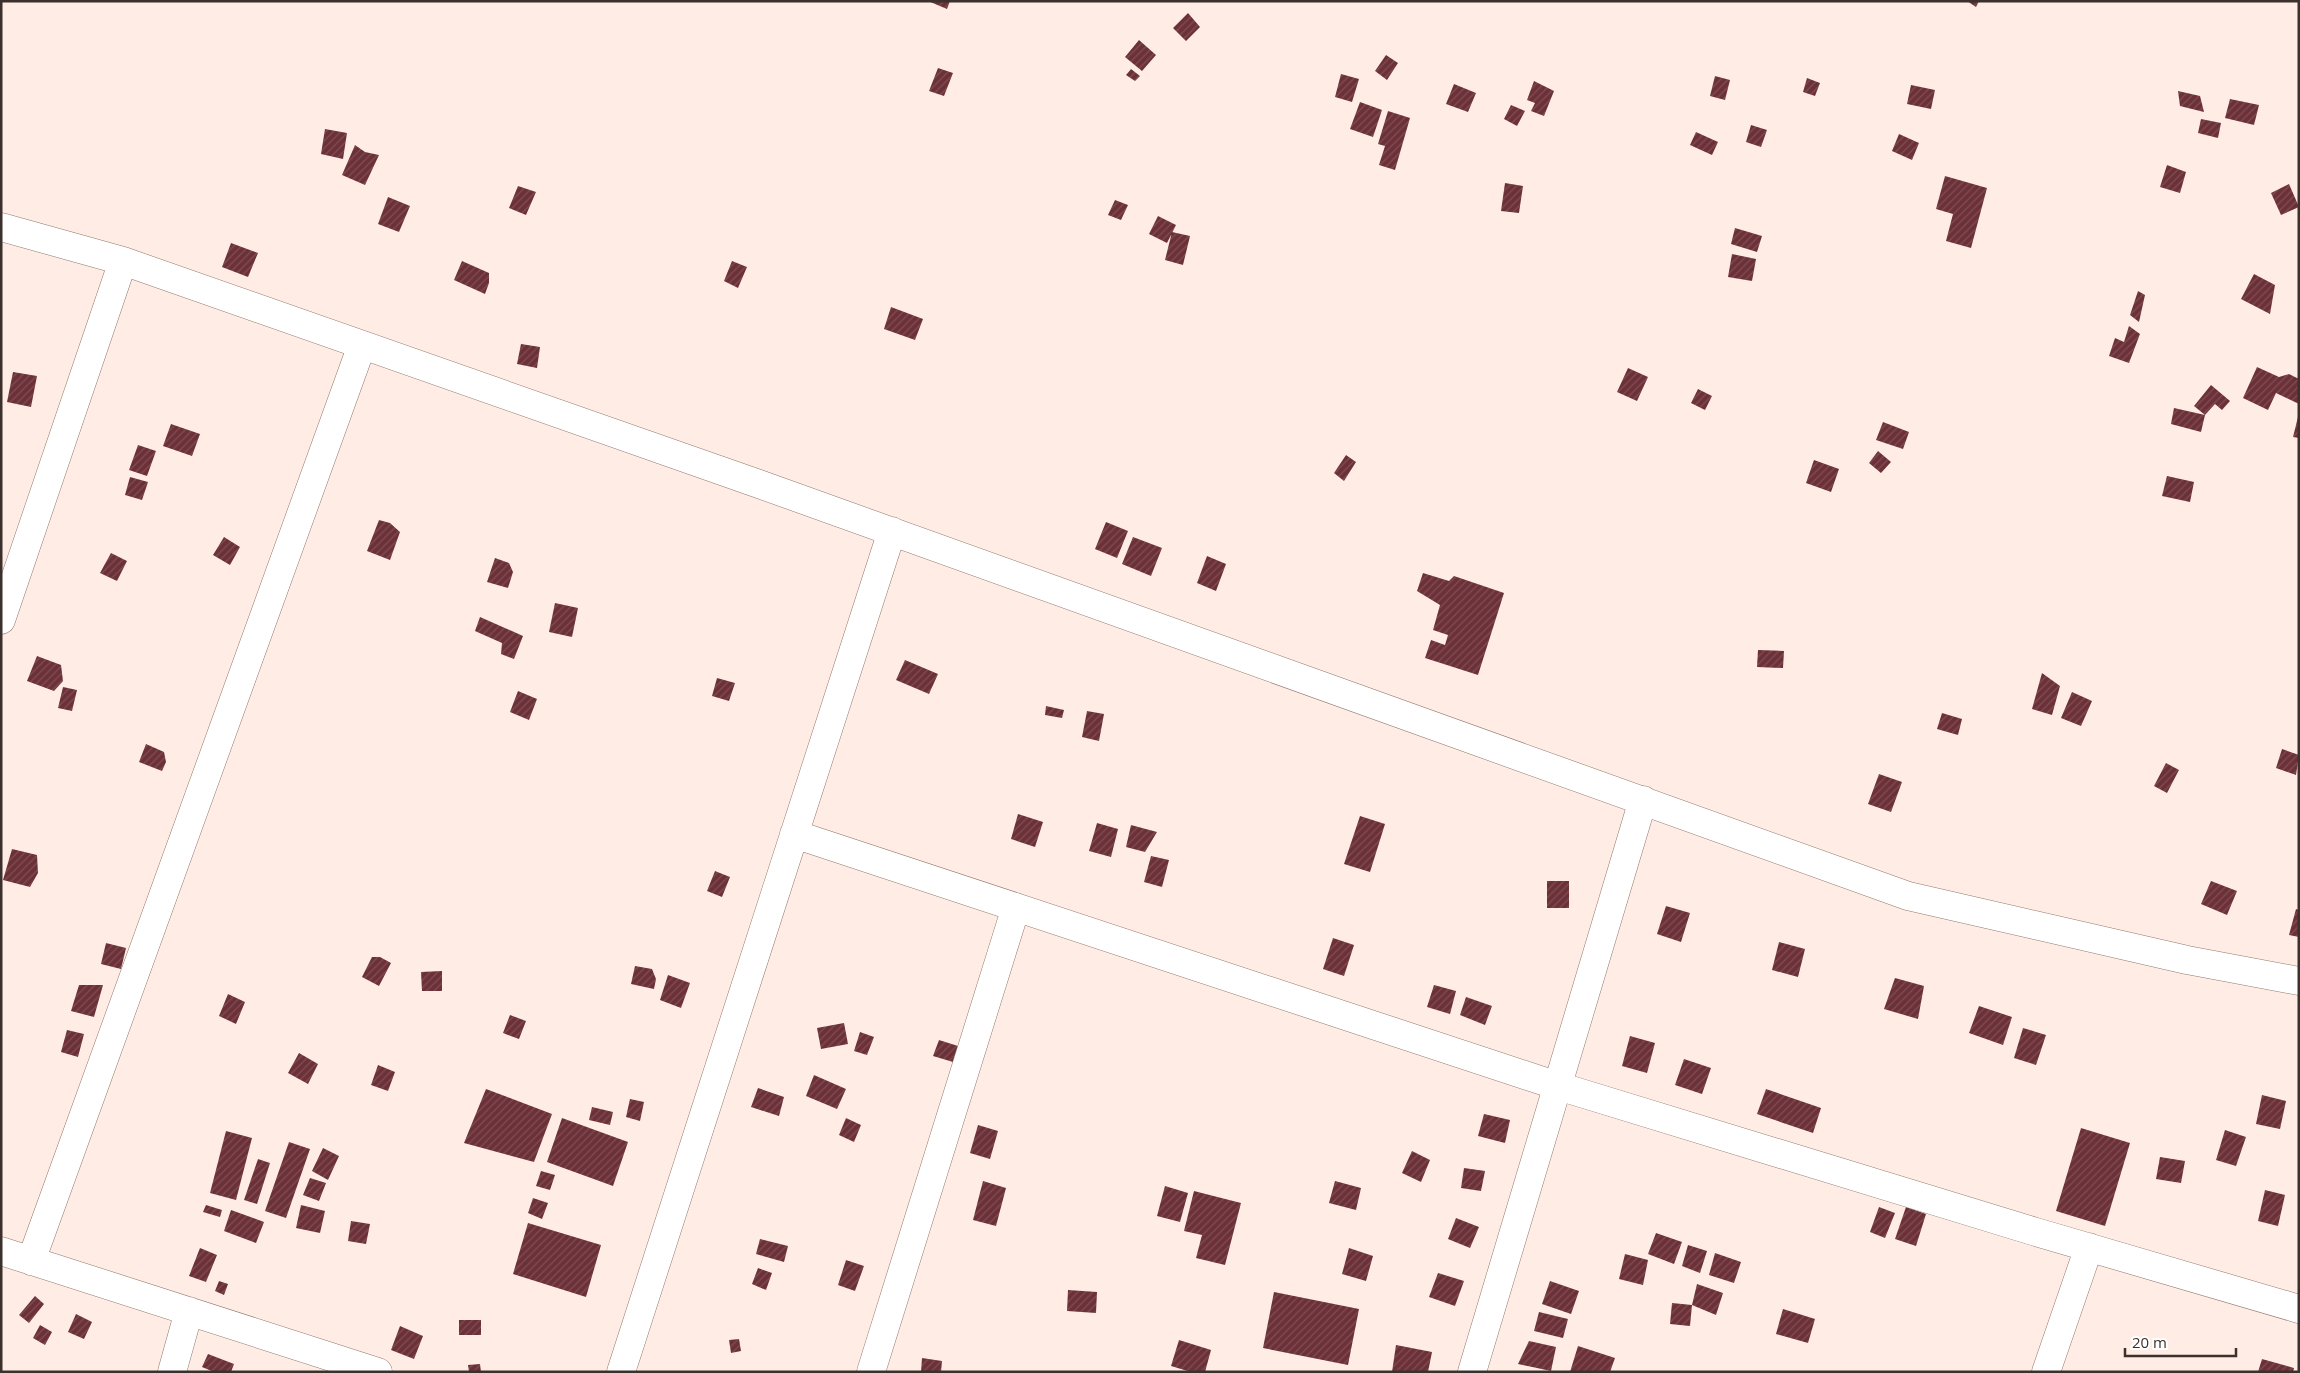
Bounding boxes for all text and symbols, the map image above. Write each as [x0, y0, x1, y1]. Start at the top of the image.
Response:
scale bar [2125, 1326, 2236, 1358]
text: 20 m [2132, 1332, 2167, 1352]

